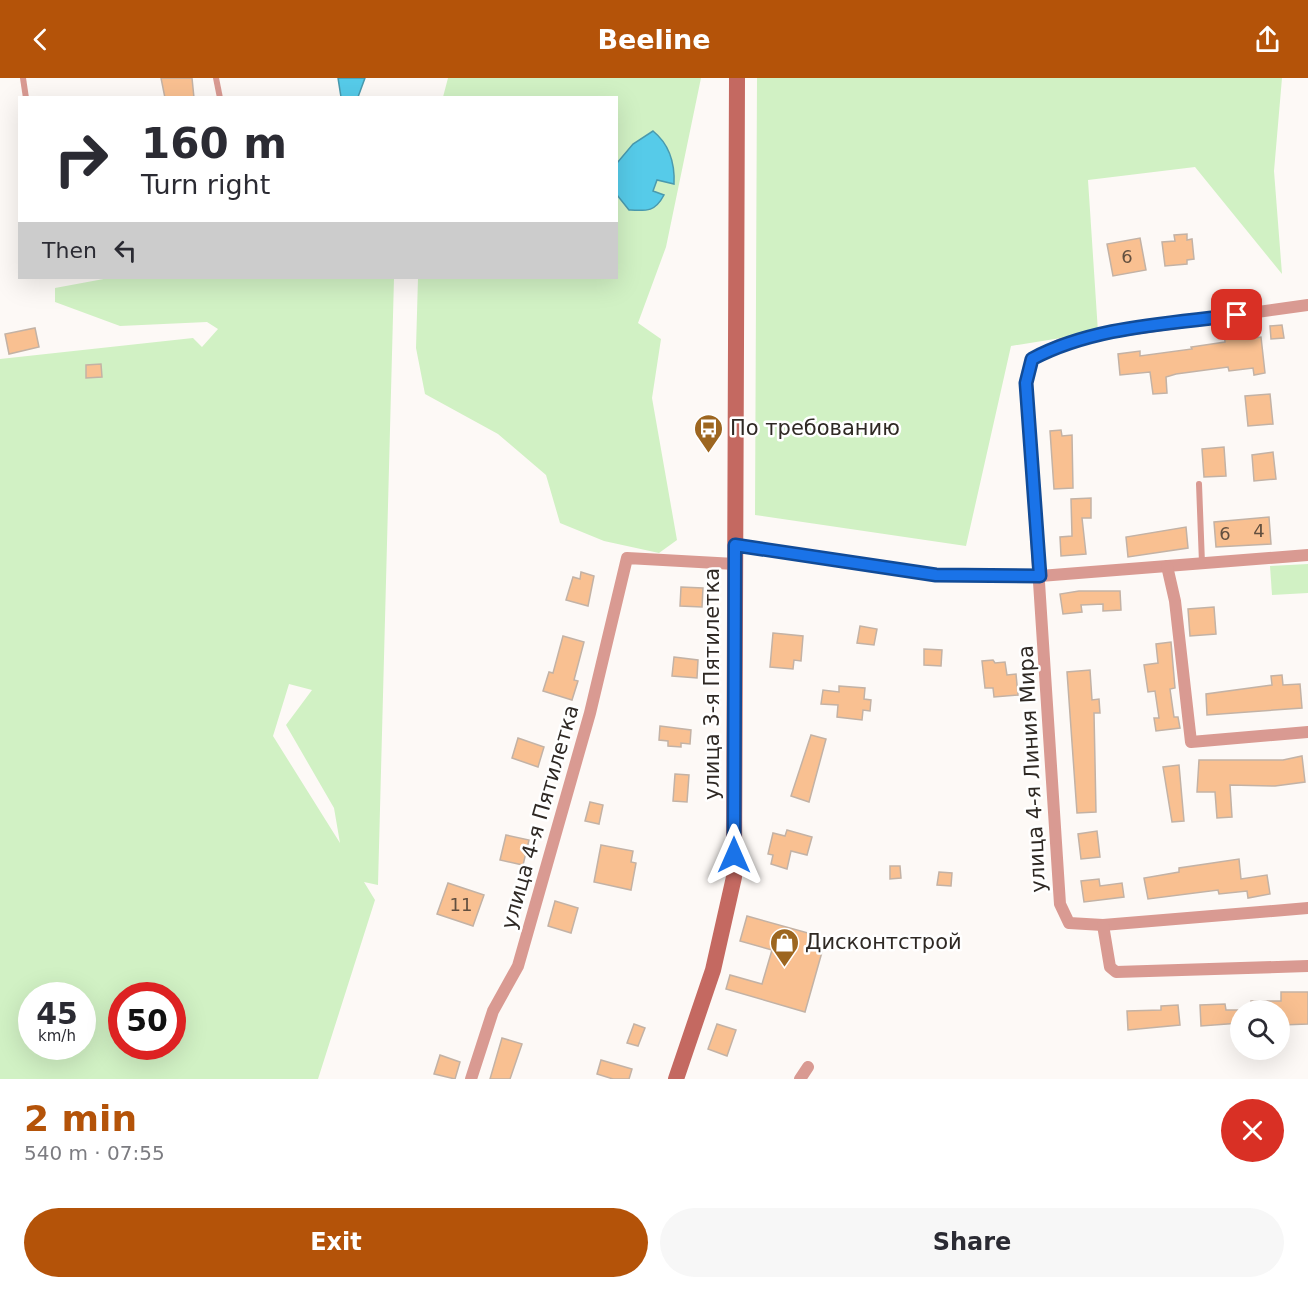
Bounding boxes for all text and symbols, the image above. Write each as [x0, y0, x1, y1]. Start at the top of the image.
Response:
icon: back [24, 23, 57, 56]
icon: share [1251, 23, 1284, 56]
text: Beeline [597, 24, 711, 55]
text: 160 m [141, 119, 287, 168]
icon: right [42, 120, 120, 198]
text: Turn right [141, 169, 270, 200]
icon: left [109, 234, 142, 267]
text: Then [42, 238, 97, 263]
house number: 6 [1121, 246, 1133, 267]
pin [1211, 289, 1262, 340]
icon: arrive [1220, 298, 1253, 331]
bus stop icon: По требованию [693, 412, 725, 454]
place label: По требованию [730, 416, 900, 440]
house number: 4 [1253, 520, 1265, 541]
house number: 6 [1219, 523, 1231, 544]
street label: улица 3-я Пятилетка [700, 568, 724, 800]
street label: улица 4-я Линия Мира [1014, 645, 1050, 893]
street label: улица 4-я Пятилетка [496, 702, 584, 932]
position arrow [702, 823, 766, 887]
house number: 11 [450, 894, 472, 915]
shop icon: Дисконтстрой [768, 926, 800, 968]
place label: Дисконтстрой [805, 930, 962, 954]
speed limit sign: 50 [108, 982, 186, 1060]
text: 45 [36, 996, 78, 1031]
map controls [1230, 1000, 1290, 1060]
button: search [1230, 1000, 1290, 1060]
text: km/h [38, 1027, 76, 1045]
text: 2 min [24, 1098, 137, 1139]
button: close [1221, 1099, 1284, 1162]
text: 540 m · 07:55 [24, 1141, 165, 1165]
button: Exit [24, 1208, 648, 1277]
button: Share [660, 1208, 1284, 1277]

